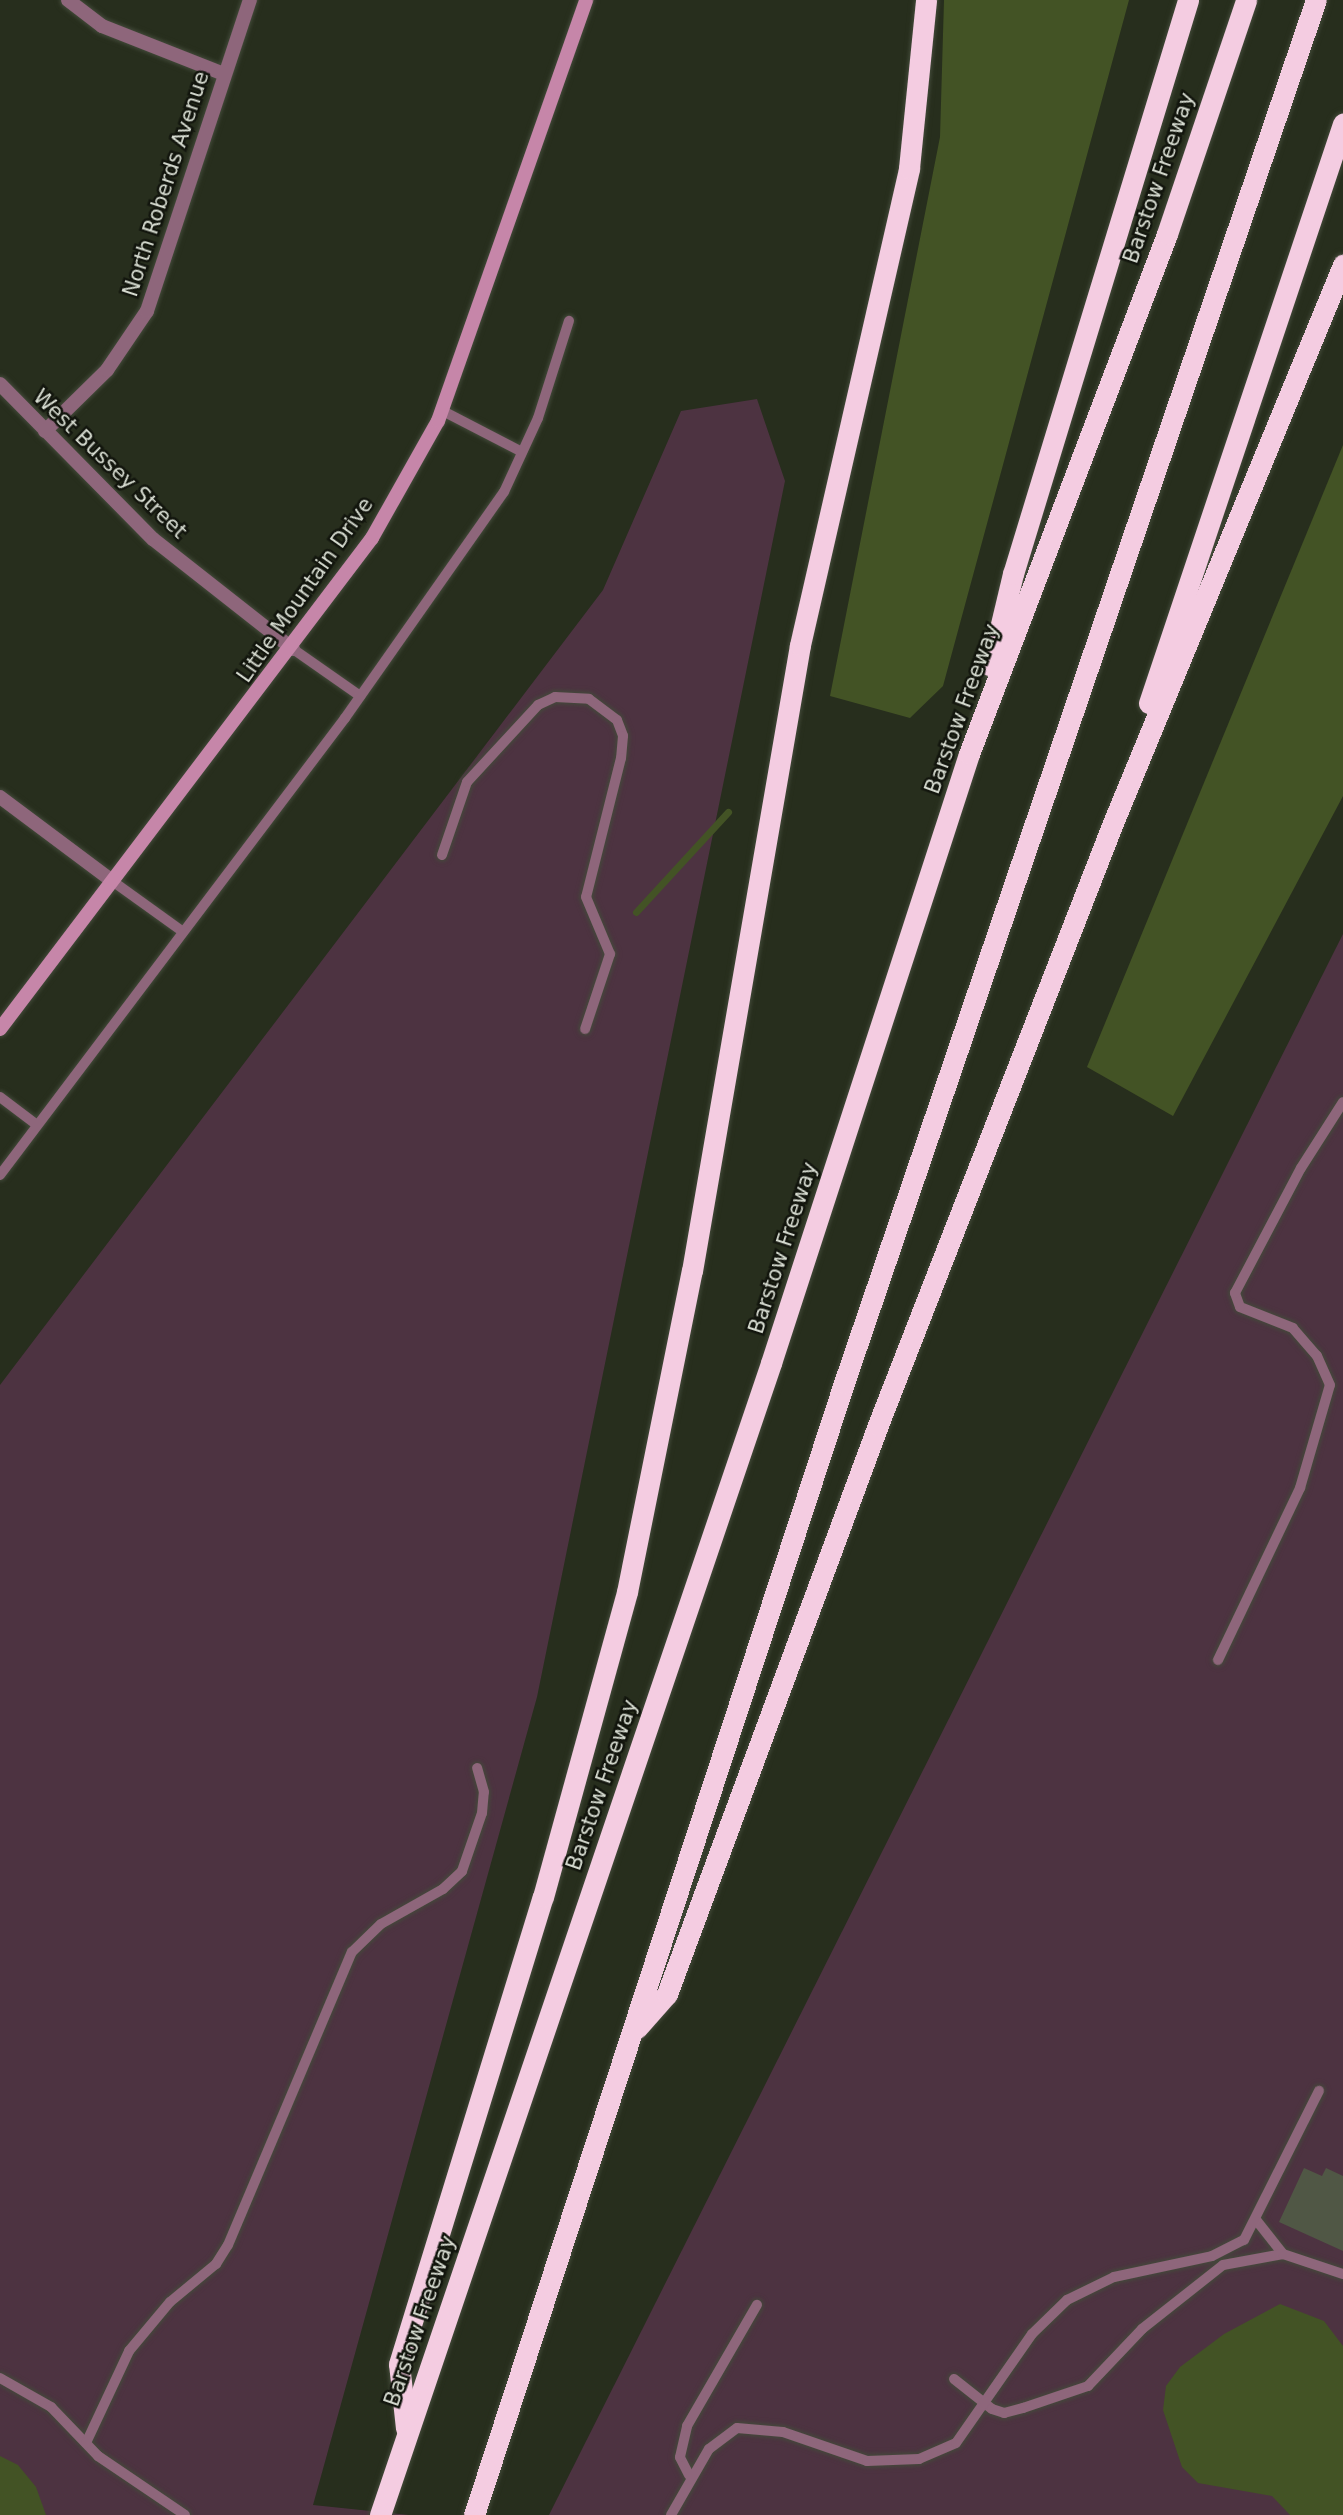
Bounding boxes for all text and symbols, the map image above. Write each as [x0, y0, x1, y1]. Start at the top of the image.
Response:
street label: North Roberds Avenue [118, 68, 214, 300]
street label: Barstow Freeway [1118, 89, 1200, 267]
street label: West Bussey Street [28, 384, 192, 544]
street label: Little Mountain Drive [232, 493, 378, 687]
street label: Barstow Freeway [920, 621, 1004, 797]
street label: Barstow Freeway [743, 1159, 823, 1337]
street label: Barstow Freeway [561, 1696, 643, 1874]
street label: Barstow Freeway [379, 2232, 461, 2410]

